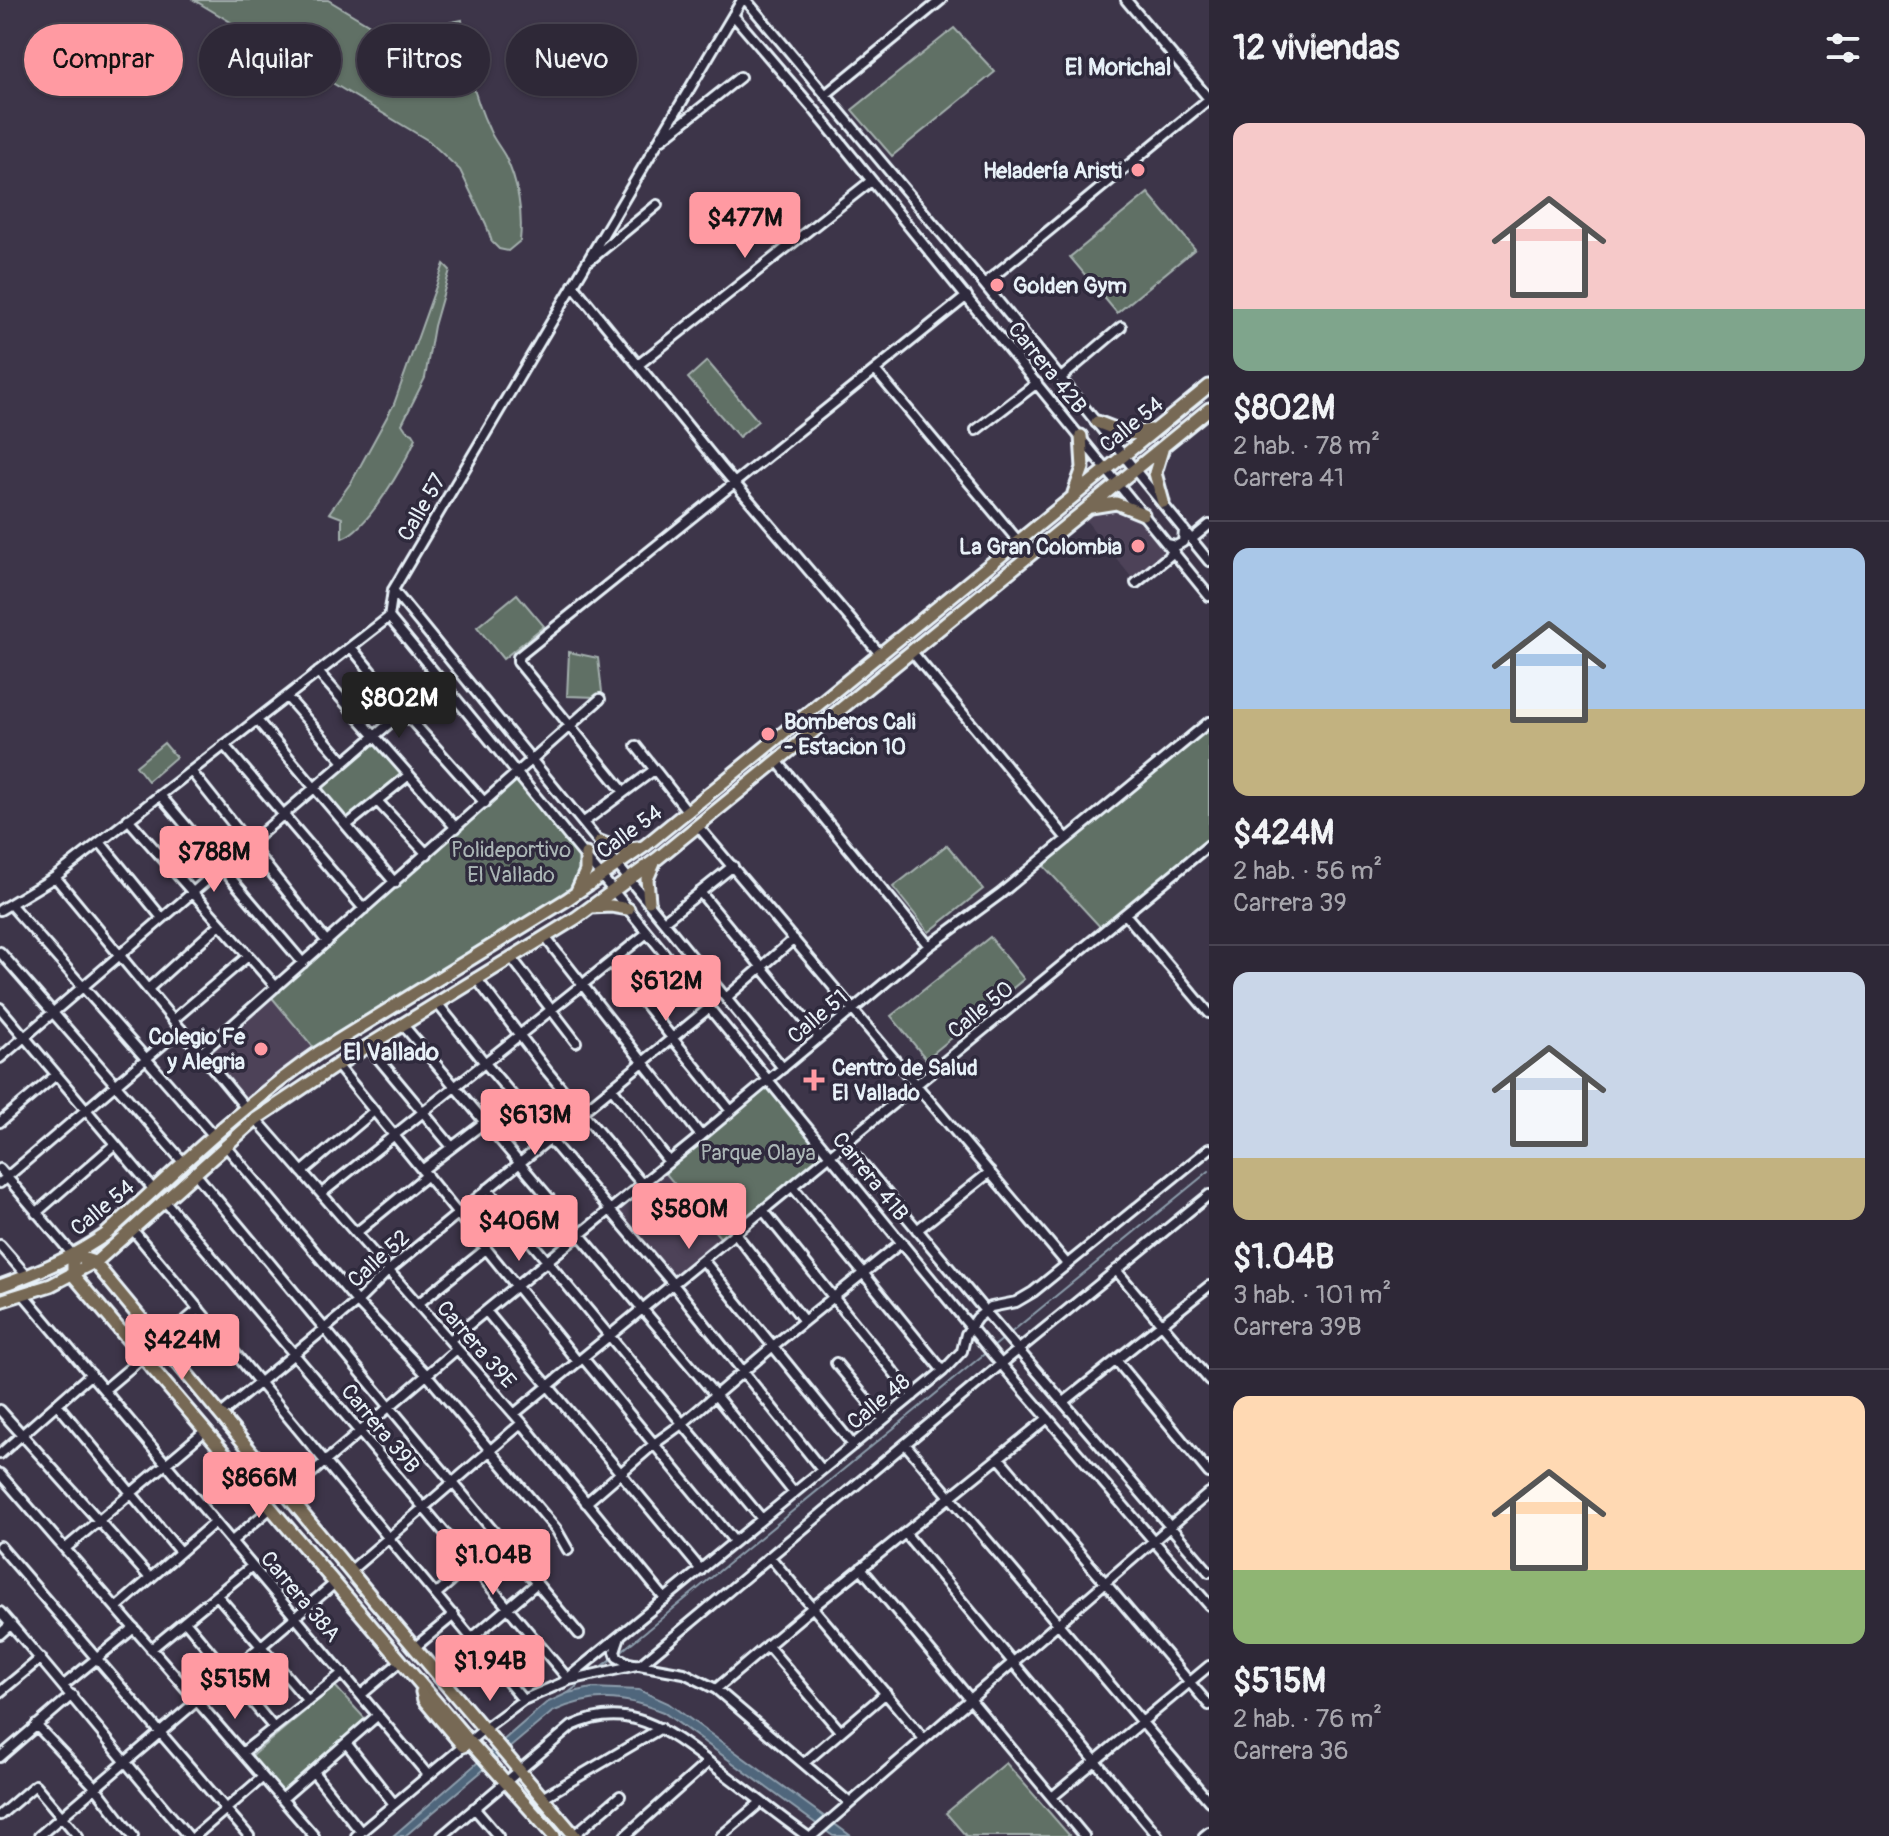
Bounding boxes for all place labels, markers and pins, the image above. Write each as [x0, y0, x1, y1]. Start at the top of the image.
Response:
place label: Heladería Aristi [983, 157, 1122, 185]
marker: Heladería Aristi [1129, 161, 1147, 179]
pin: $477M [689, 192, 801, 260]
place label: Golden Gym [1013, 272, 1127, 300]
marker: Golden Gym [988, 276, 1006, 294]
place label: La Gran Colombia [959, 533, 1122, 561]
marker: La Gran Colombia [1129, 537, 1147, 555]
pin: $802M [343, 672, 455, 740]
place label: Bomberos Cali - Estacion 10 [784, 708, 916, 761]
marker: Bomberos Cali - Estacion 10 [759, 725, 777, 743]
pin: $788M [158, 826, 270, 894]
pin: $612M [610, 955, 722, 1023]
place label: Colegio Fe y Alegria [149, 1023, 246, 1076]
marker: Colegio Fe y Alegria [252, 1040, 270, 1058]
place label: Centro de Salud El Vallado [832, 1054, 978, 1107]
marker: Centro de Salud El Vallado [803, 1069, 825, 1091]
pin: $613M [479, 1089, 591, 1157]
pin: $580M [633, 1183, 745, 1251]
pin: $406M [463, 1195, 575, 1263]
pin: $424M [126, 1314, 238, 1382]
pin: $866M [203, 1452, 315, 1520]
pin: $1.04B [428, 1529, 558, 1597]
pin: $1.94B [425, 1635, 555, 1703]
pin: $515M [179, 1653, 291, 1721]

